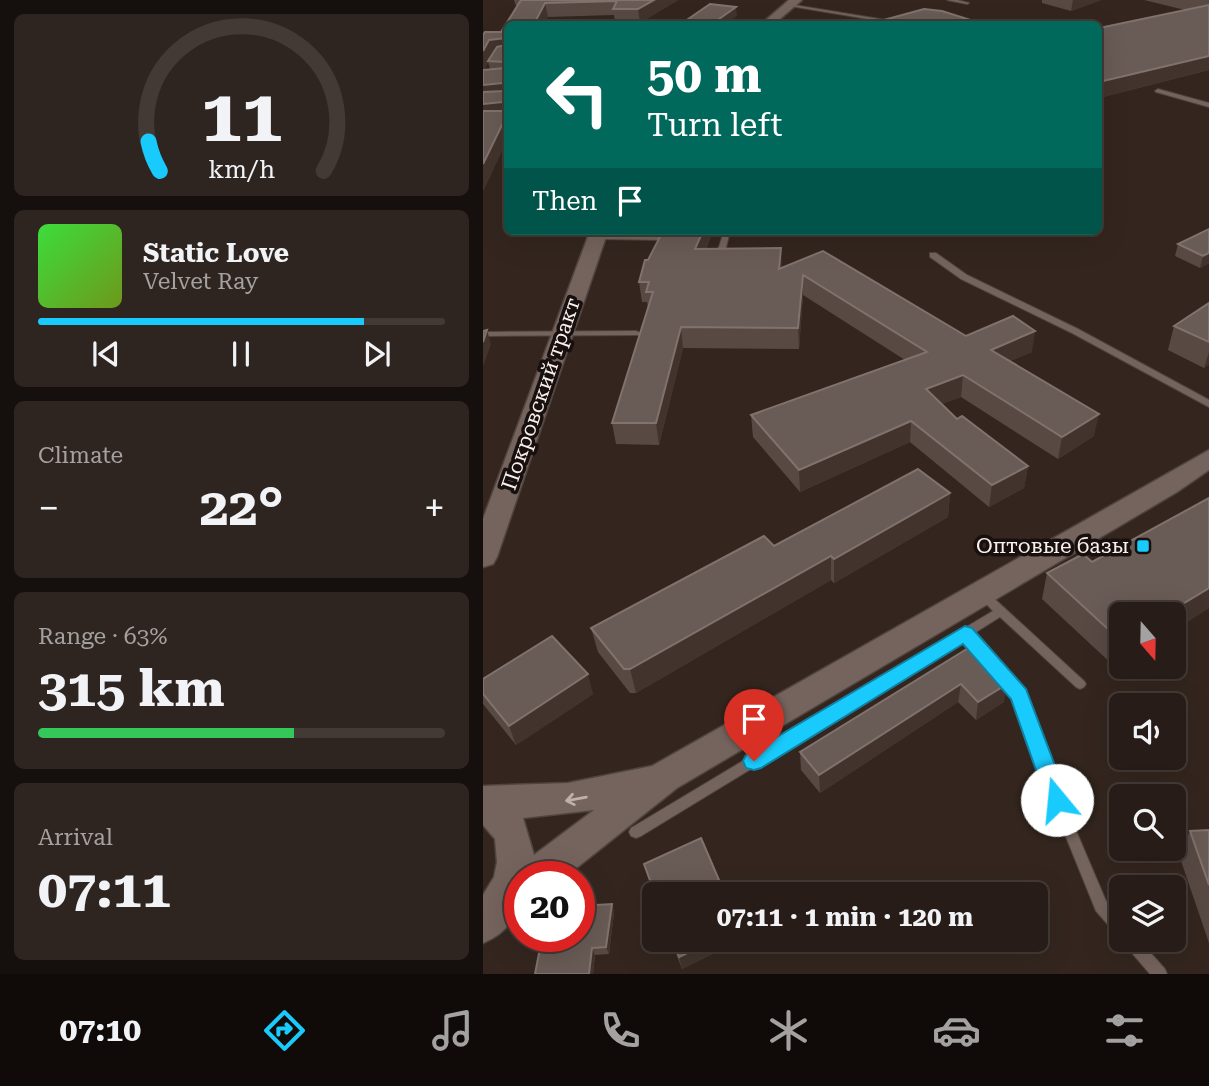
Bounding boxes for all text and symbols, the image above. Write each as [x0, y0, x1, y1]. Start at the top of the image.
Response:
text: 50 m [647, 47, 762, 104]
icon: left [532, 49, 623, 140]
text: 11 [201, 74, 282, 159]
text: Turn left [647, 106, 782, 144]
text: km/h [208, 155, 275, 184]
icon: arrive [611, 182, 649, 220]
text: Then [532, 186, 597, 216]
text: Static Love [143, 238, 289, 268]
text: Velvet Ray [143, 268, 258, 295]
street label: Покровский тракт [497, 295, 585, 493]
icon: previous [87, 335, 125, 373]
icon: pause [222, 335, 260, 373]
icon: next [358, 335, 396, 373]
text: Climate [38, 442, 123, 469]
text: 22° [199, 477, 284, 538]
text: − [38, 486, 59, 530]
text: + [424, 486, 445, 530]
place label: Оптовые базы [976, 534, 1129, 558]
marker: Оптовые базы [1135, 538, 1151, 554]
north arrow [1109, 602, 1187, 679]
map controls [1109, 602, 1186, 952]
text: Range · 63% [38, 623, 167, 650]
text: 315 km [38, 658, 225, 719]
pin [724, 689, 784, 761]
button: sound [1109, 693, 1186, 770]
icon: arrive [735, 700, 773, 738]
position arrow [1020, 763, 1094, 837]
button: search [1109, 784, 1186, 861]
one-way arrow [565, 793, 587, 806]
text: Arrival [38, 824, 113, 851]
text: 07:11 [38, 859, 171, 920]
speed limit sign: 20 [504, 861, 595, 952]
button: layers [1109, 875, 1186, 952]
text: 07:11 · 1 min · 120 m [717, 902, 973, 932]
icon: directions [260, 1006, 309, 1055]
icon: music [428, 1006, 477, 1055]
icon: phone [596, 1006, 645, 1055]
icon: climate [764, 1006, 813, 1055]
icon: car [932, 1006, 981, 1055]
icon: filters [1100, 1006, 1149, 1055]
text: 07:10 [60, 1011, 141, 1049]

